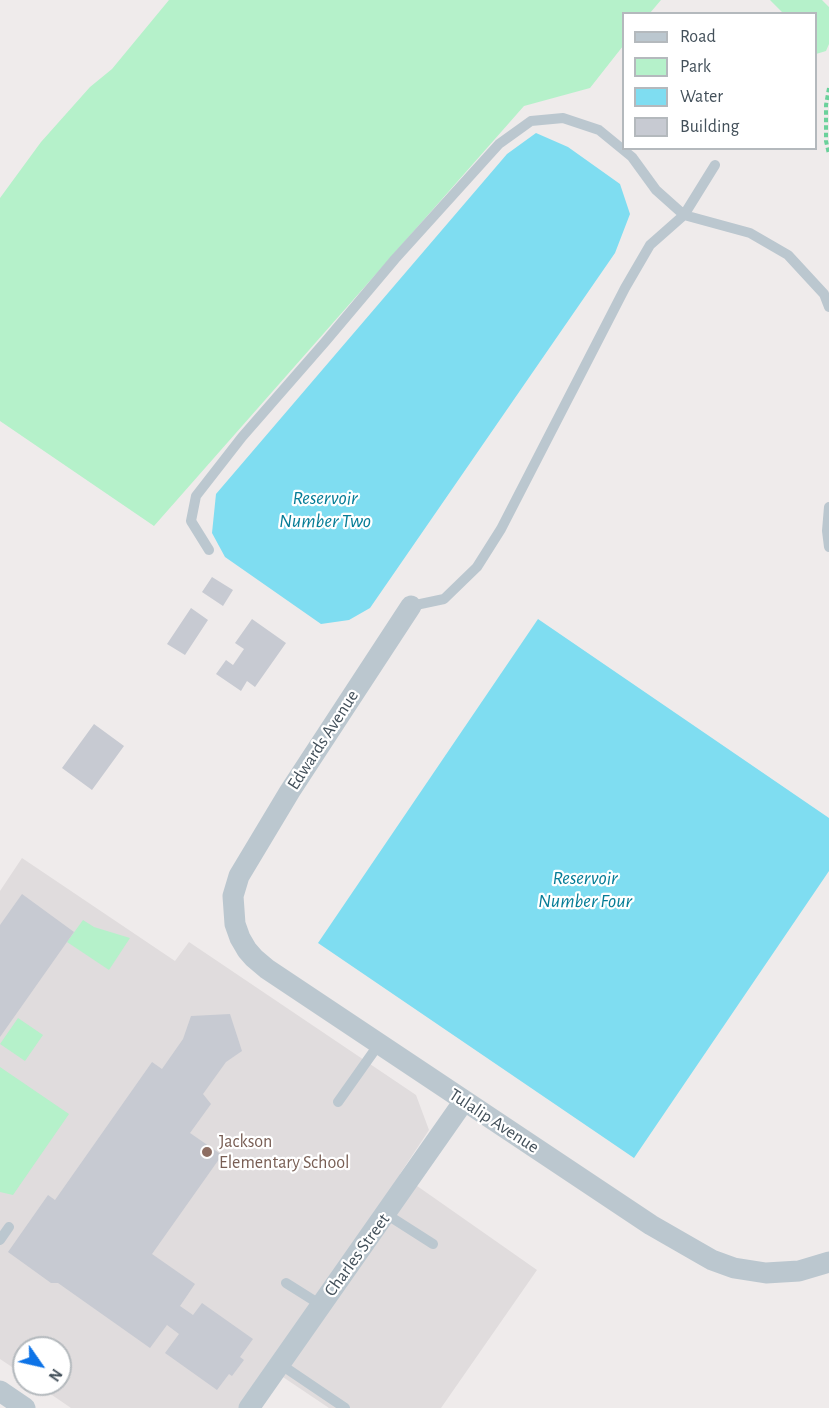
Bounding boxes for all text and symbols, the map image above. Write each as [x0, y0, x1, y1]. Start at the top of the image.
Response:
legend [622, 12, 817, 150]
text: Road [680, 28, 716, 46]
text: Park [680, 58, 711, 76]
text: Water [680, 88, 723, 106]
text: Building [680, 118, 739, 136]
water label: Reservoir Number Two [279, 486, 371, 533]
street label: Edwards Avenue [283, 686, 363, 794]
water label: Reservoir Number Four [538, 866, 632, 913]
street label: Tulalip Avenue [445, 1084, 543, 1158]
place label: Jackson Elementary School [219, 1131, 349, 1174]
marker: Jackson Elementary School [200, 1145, 214, 1159]
street label: Charles Street [320, 1209, 394, 1301]
north arrow [12, 1336, 72, 1396]
text: N [46, 1366, 65, 1384]

